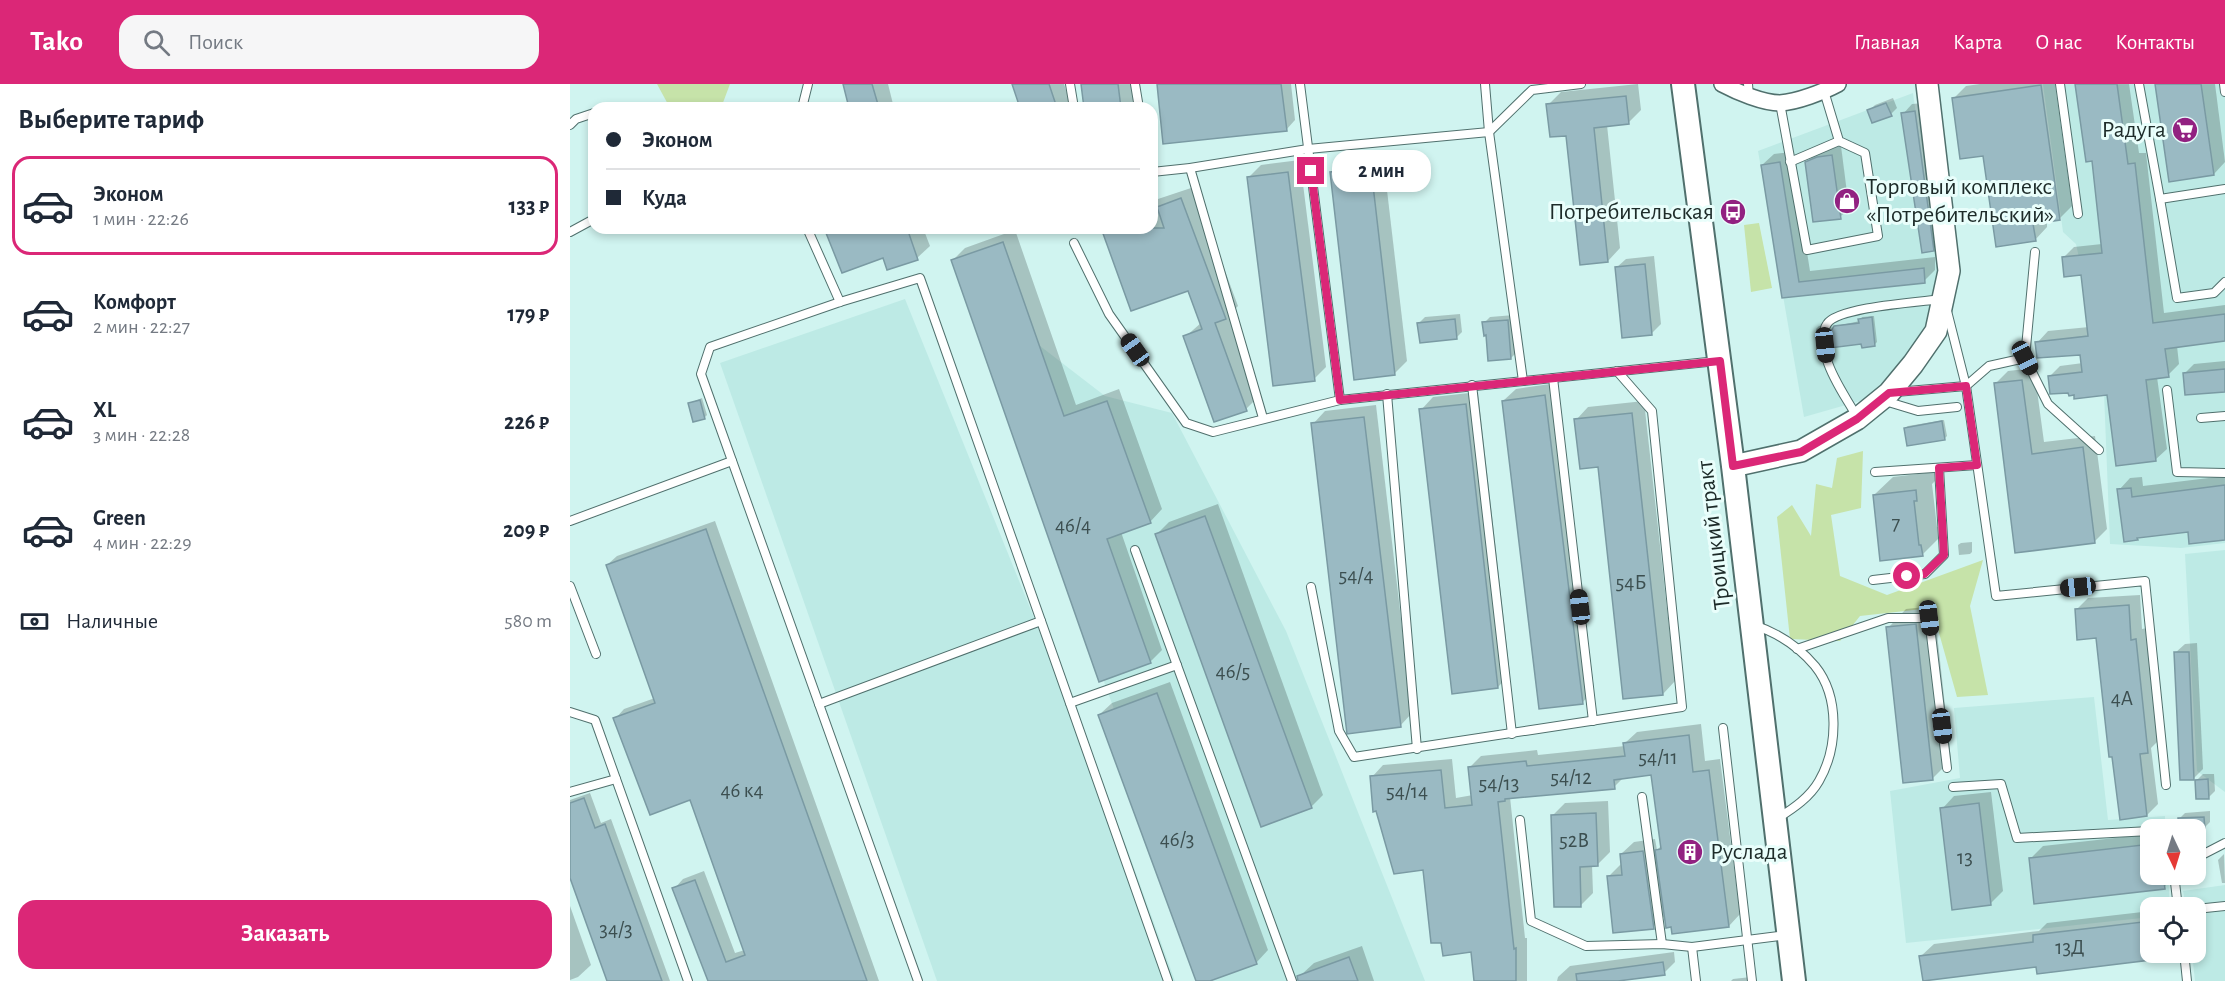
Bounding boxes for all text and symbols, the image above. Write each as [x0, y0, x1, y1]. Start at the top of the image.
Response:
search box [119, 15, 539, 69]
icon: search [140, 26, 173, 59]
text: Tako [30, 28, 83, 56]
text: Поиск [188, 31, 243, 53]
text: Главная [1854, 32, 1920, 53]
text: Карта [1953, 32, 2002, 53]
text: О нас [2035, 32, 2082, 53]
text: Контакты [2115, 32, 2195, 53]
text: Выберите тариф [18, 106, 204, 133]
supermarket icon: Радуга [2170, 115, 2200, 145]
place label: Радуга [2102, 118, 2166, 142]
text: Эконом [642, 129, 713, 151]
callout: 2 мин [1332, 150, 1431, 192]
route end [1297, 157, 1324, 184]
text: 2 мин [1358, 161, 1405, 181]
place label: Торговый комплекс «Потребительский» [1866, 175, 2054, 227]
icon: car [21, 179, 75, 233]
text: Эконом [93, 183, 164, 205]
shop icon: Торговый комплекс «Потребительский» [1832, 186, 1862, 216]
text: Куда [642, 187, 687, 209]
text: 133 ₽ [508, 195, 549, 217]
bus stop icon: Потребительская [1718, 197, 1748, 227]
place label: Потребительская [1549, 200, 1714, 224]
text: 1 мин · 22:26 [93, 209, 189, 229]
icon: car [21, 287, 75, 341]
text: Комфорт [93, 291, 176, 313]
text: 179 ₽ [507, 303, 549, 325]
text: 2 мин · 22:27 [93, 317, 190, 337]
car [1814, 326, 1836, 364]
car [1117, 330, 1153, 370]
car [2009, 338, 2041, 378]
icon: car [21, 395, 75, 449]
text: XL [93, 399, 116, 421]
text: 226 ₽ [504, 411, 549, 433]
text: 3 мин · 22:28 [93, 425, 190, 445]
street label: Троицкий тракт [1693, 459, 1735, 611]
icon: car [21, 503, 75, 557]
text: Green [93, 507, 146, 529]
house number: 7 [1892, 513, 1901, 534]
house number: 46/4 [1055, 515, 1091, 536]
text: 209 ₽ [503, 519, 549, 541]
text: 4 мин · 22:29 [93, 533, 192, 553]
route start [1893, 562, 1920, 589]
house number: 54/4 [1338, 565, 1374, 586]
house number: 54Б [1616, 572, 1646, 593]
car [2059, 576, 2097, 598]
car [1569, 588, 1591, 626]
car [1918, 599, 1940, 637]
icon: cash [18, 605, 51, 638]
text: Наличные [66, 610, 158, 632]
text: 580 m [504, 611, 552, 631]
house number: 46/5 [1216, 661, 1250, 682]
house number: 4А [2111, 688, 2133, 709]
car [1931, 707, 1953, 745]
house number: 54/11 [1638, 747, 1678, 768]
house number: 54/12 [1550, 767, 1592, 788]
house number: 54/13 [1479, 773, 1519, 794]
house number: 46 к4 [720, 780, 764, 801]
house number: 54/14 [1386, 781, 1428, 802]
north arrow [2140, 819, 2206, 885]
map controls [2140, 819, 2206, 963]
house number: 46/3 [1160, 829, 1194, 850]
house number: 52В [1559, 830, 1589, 851]
building icon: Руслада [1675, 837, 1705, 867]
place label: Руслада [1710, 840, 1788, 864]
house number: 13 [1957, 847, 1973, 868]
button: locate [2140, 897, 2206, 963]
button: Заказать [18, 900, 552, 969]
house number: 34/3 [599, 919, 633, 940]
house number: 13Д [2055, 937, 2085, 958]

